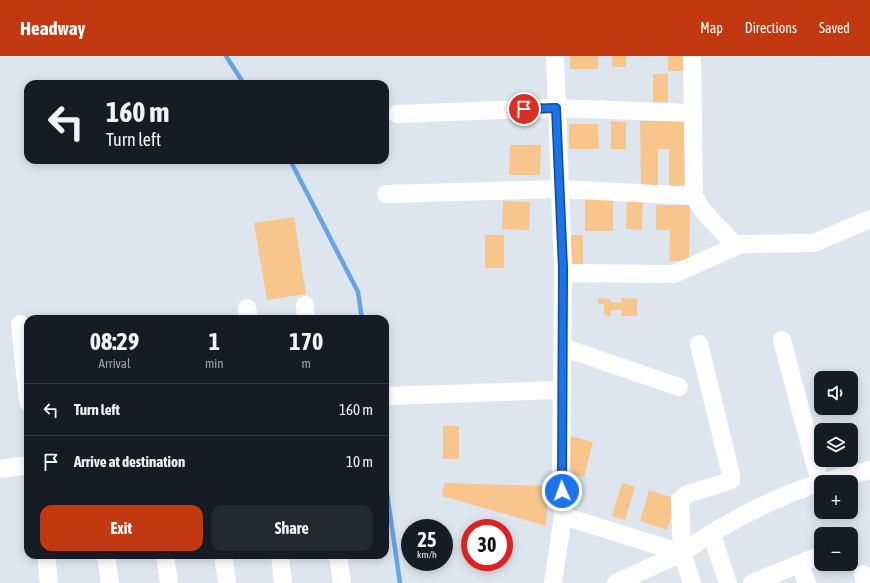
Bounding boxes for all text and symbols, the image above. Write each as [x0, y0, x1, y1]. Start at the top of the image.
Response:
text: Headway [20, 17, 85, 39]
text: Map [700, 20, 723, 36]
text: Directions [745, 20, 797, 36]
text: Saved [819, 20, 850, 36]
pin [507, 92, 541, 126]
icon: left [40, 96, 92, 148]
text: 160 m [106, 96, 169, 128]
icon: arrive [513, 98, 535, 120]
text: Turn left [106, 129, 161, 150]
text: 08:29 [90, 328, 139, 355]
text: 1 [209, 328, 220, 355]
text: 170 [289, 328, 323, 355]
text: Arrival [99, 356, 130, 371]
text: min [205, 356, 224, 371]
text: m [302, 356, 311, 371]
map controls [814, 371, 858, 571]
button: sound [814, 371, 858, 415]
icon: left [40, 399, 62, 421]
text: Turn left [74, 401, 120, 418]
text: 160 m [339, 401, 373, 418]
button: layers [814, 423, 858, 467]
icon: arrive [40, 451, 62, 473]
text: Arrive at destination [74, 453, 185, 470]
text: 10 m [346, 453, 373, 470]
position arrow [541, 470, 583, 512]
button: + [814, 475, 858, 519]
button: Exit [40, 505, 203, 551]
button: Share [211, 505, 373, 551]
speed limit sign: 30 [461, 519, 513, 571]
button: − [814, 527, 858, 571]
text: 25 [418, 528, 436, 551]
text: km/h [417, 549, 437, 560]

